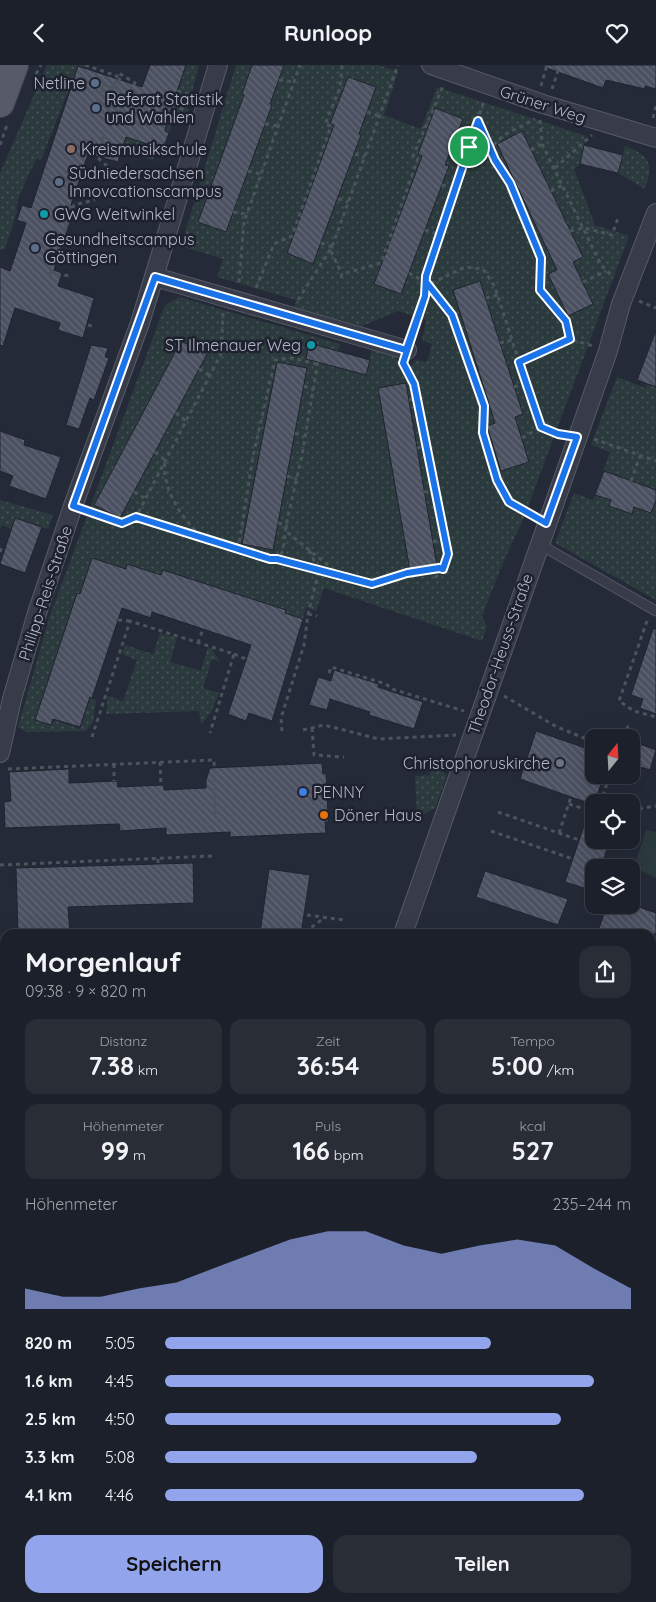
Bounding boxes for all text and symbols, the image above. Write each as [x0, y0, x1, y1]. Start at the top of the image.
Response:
icon: back [25, 19, 53, 47]
text: Runloop [284, 19, 372, 47]
icon: heart [603, 19, 631, 47]
place label: Netline [33, 73, 85, 93]
marker: Netline [89, 77, 101, 89]
street label: Grüner Weg [497, 81, 589, 127]
place label: Referat Statistik und Wahlen [106, 89, 223, 127]
marker: Referat Statistik und Wahlen [90, 102, 102, 114]
pin [448, 126, 490, 168]
icon: arrive [455, 133, 483, 161]
place label: Kreismusikschule [81, 139, 207, 159]
marker: Kreismusikschule [65, 143, 77, 155]
place label: Südniedersachsen Innovcationscampus [69, 163, 222, 201]
marker: Südniedersachsen Innovcationscampus [53, 176, 65, 188]
place label: GWG Weitwinkel [54, 204, 175, 224]
marker: GWG Weitwinkel [38, 208, 50, 220]
place label: Gesundheitscampus Göttingen [45, 229, 194, 267]
marker: Gesundheitscampus Göttingen [29, 242, 41, 254]
place label: ST Ilmenauer Weg [165, 335, 301, 355]
marker: ST Ilmenauer Weg [305, 339, 317, 351]
street label: Philipp-Reis-Straße [14, 523, 76, 663]
street label: Theodor-Heuss-Straße [463, 571, 537, 737]
north arrow [585, 729, 640, 784]
map controls [585, 729, 640, 914]
place label: Christophoruskirche [403, 753, 550, 773]
marker: Christophoruskirche [554, 757, 566, 769]
place label: PENNY [313, 782, 364, 802]
marker: PENNY [297, 786, 309, 798]
button: locate [585, 794, 640, 849]
place label: Döner Haus [334, 805, 422, 825]
marker: Döner Haus [318, 809, 330, 821]
button: layers [585, 859, 640, 914]
text: Morgenlauf [25, 944, 181, 979]
button: share [579, 946, 631, 998]
text: 09:38 · 9 × 820 m [25, 981, 146, 1001]
text: Distanz [100, 1032, 147, 1050]
text: Zeit [316, 1032, 340, 1050]
text: Tempo [510, 1032, 555, 1050]
text: 7.38 [89, 1050, 134, 1081]
text: 36:54 [296, 1050, 360, 1081]
text: 5:00 [491, 1050, 543, 1081]
text: km [134, 1061, 158, 1079]
text: /km [543, 1061, 574, 1079]
text: Höhenmeter [83, 1117, 164, 1135]
text: Puls [315, 1117, 341, 1135]
text: kcal [520, 1117, 546, 1135]
text: 99 [101, 1135, 129, 1166]
text: 166 [293, 1135, 330, 1166]
text: 527 [511, 1135, 554, 1166]
text: m [129, 1146, 146, 1164]
text: bpm [330, 1146, 363, 1164]
text: Höhenmeter [25, 1194, 118, 1214]
text: 235–244 m [552, 1194, 631, 1214]
text: 820 m [25, 1333, 72, 1353]
text: 5:05 [105, 1333, 135, 1353]
text: 1.6 km [25, 1371, 72, 1391]
text: 4:45 [105, 1371, 134, 1391]
text: 2.5 km [25, 1409, 76, 1429]
text: 4:50 [105, 1409, 135, 1429]
text: 3.3 km [25, 1447, 75, 1467]
text: 5:08 [105, 1447, 135, 1467]
text: 4.1 km [25, 1485, 72, 1505]
text: 4:46 [105, 1485, 133, 1505]
button: Speichern [25, 1535, 323, 1593]
button: Teilen [333, 1535, 631, 1593]

